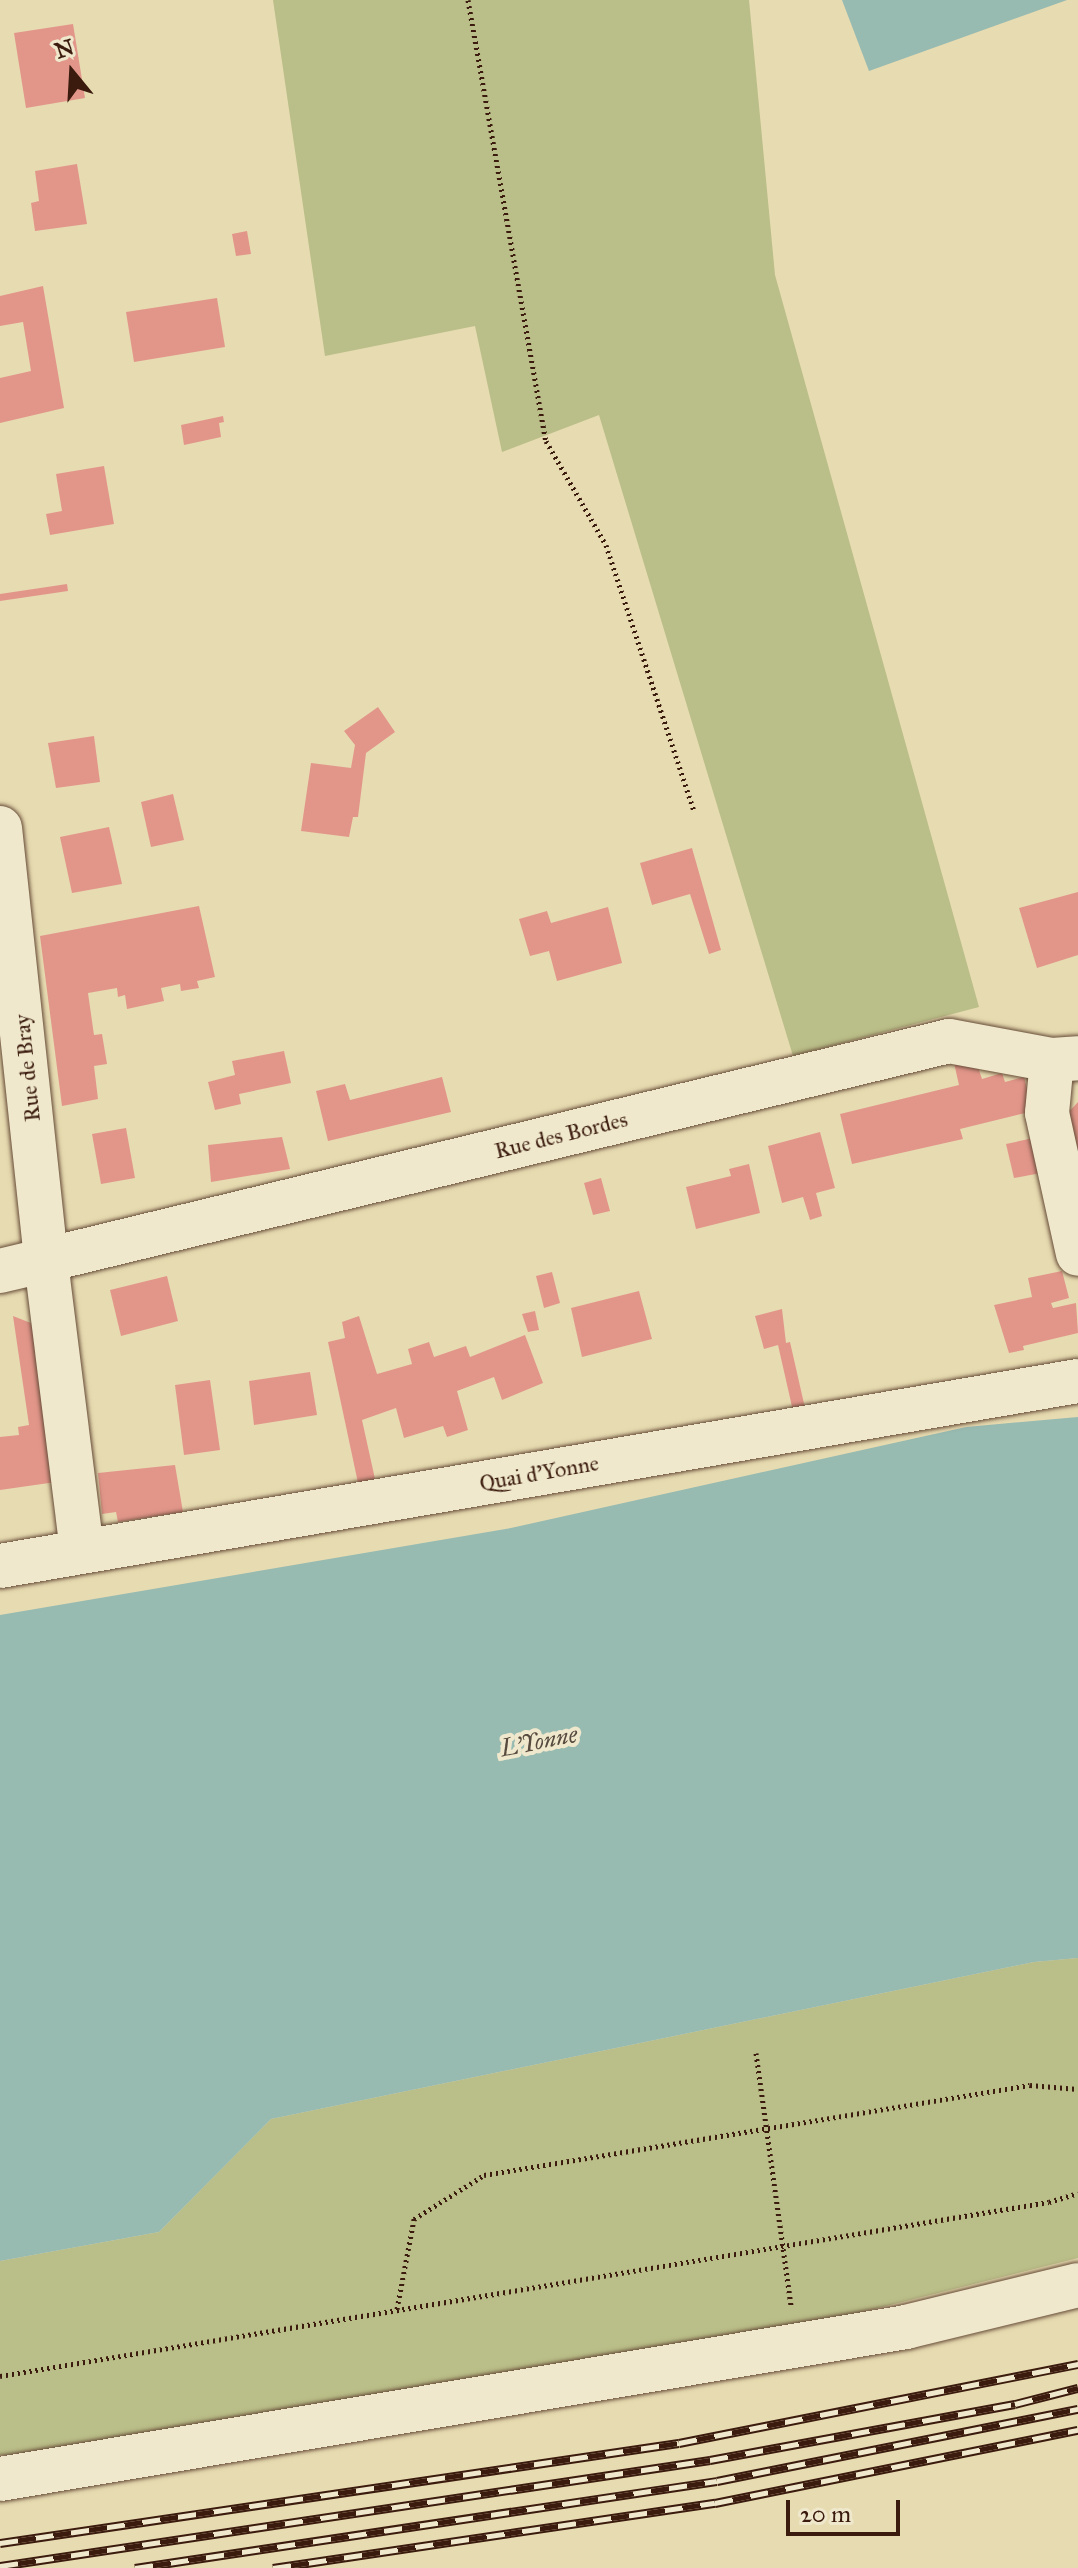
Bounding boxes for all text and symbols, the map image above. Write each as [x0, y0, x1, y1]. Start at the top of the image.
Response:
north arrow [32, 32, 112, 112]
text: N [51, 33, 77, 64]
street label: Rue de Bray [8, 1013, 46, 1123]
street label: Rue des Bordes [492, 1106, 630, 1164]
street label: Quai d'Yonne [477, 1450, 601, 1496]
water label: L'Yonne [498, 1720, 580, 1764]
scale bar [790, 2484, 904, 2534]
text: 20 m [800, 2499, 851, 2529]

